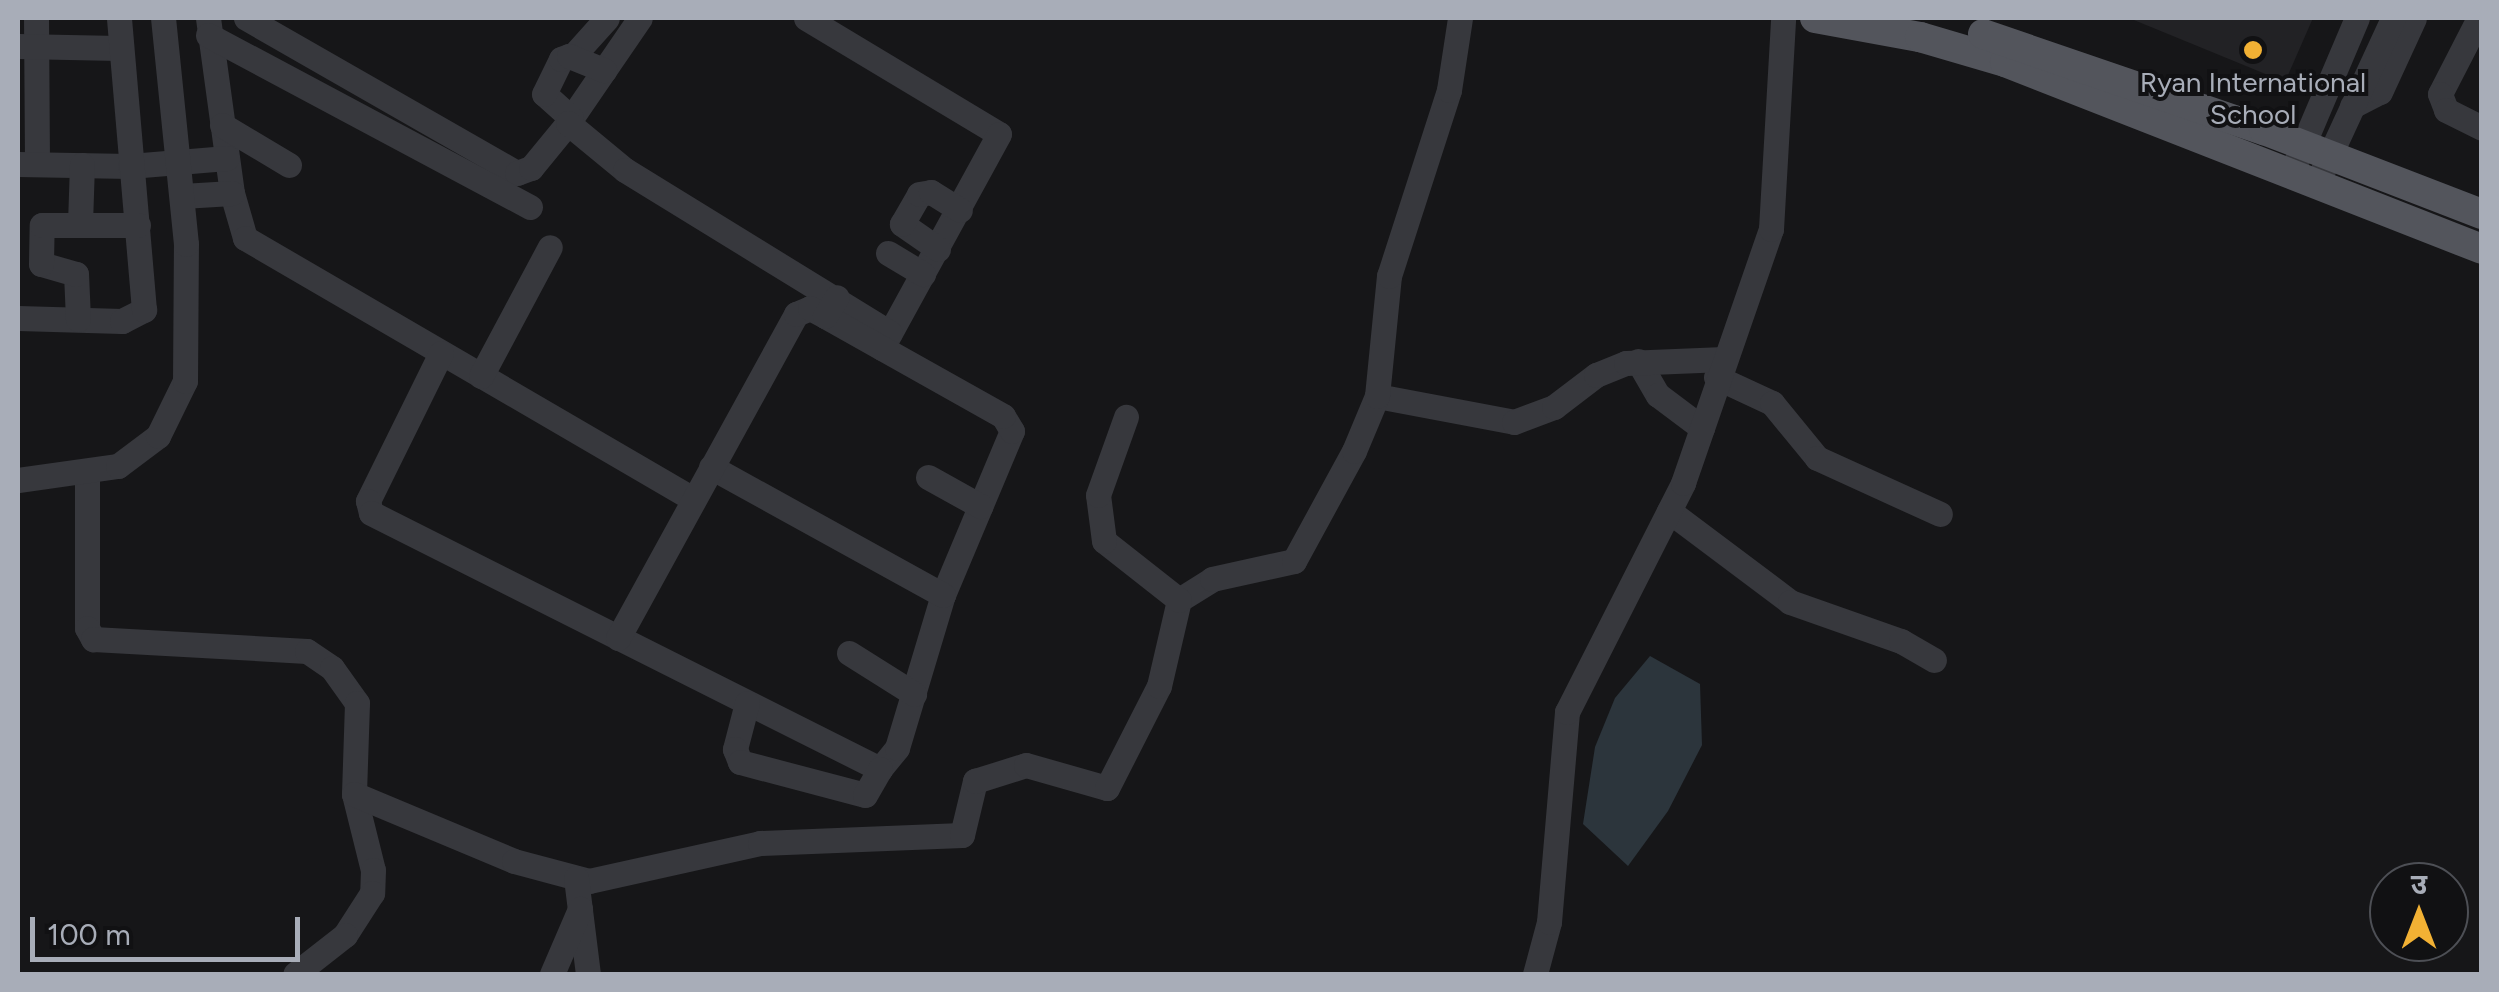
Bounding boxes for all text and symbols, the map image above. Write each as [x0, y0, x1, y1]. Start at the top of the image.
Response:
marker: Ryan International School [2242, 39, 2264, 61]
place label: Ryan International School [2140, 65, 2366, 131]
north arrow [2369, 862, 2469, 962]
text: उ [2411, 867, 2427, 901]
scale bar [35, 897, 305, 959]
text: 100 m [47, 916, 131, 953]

